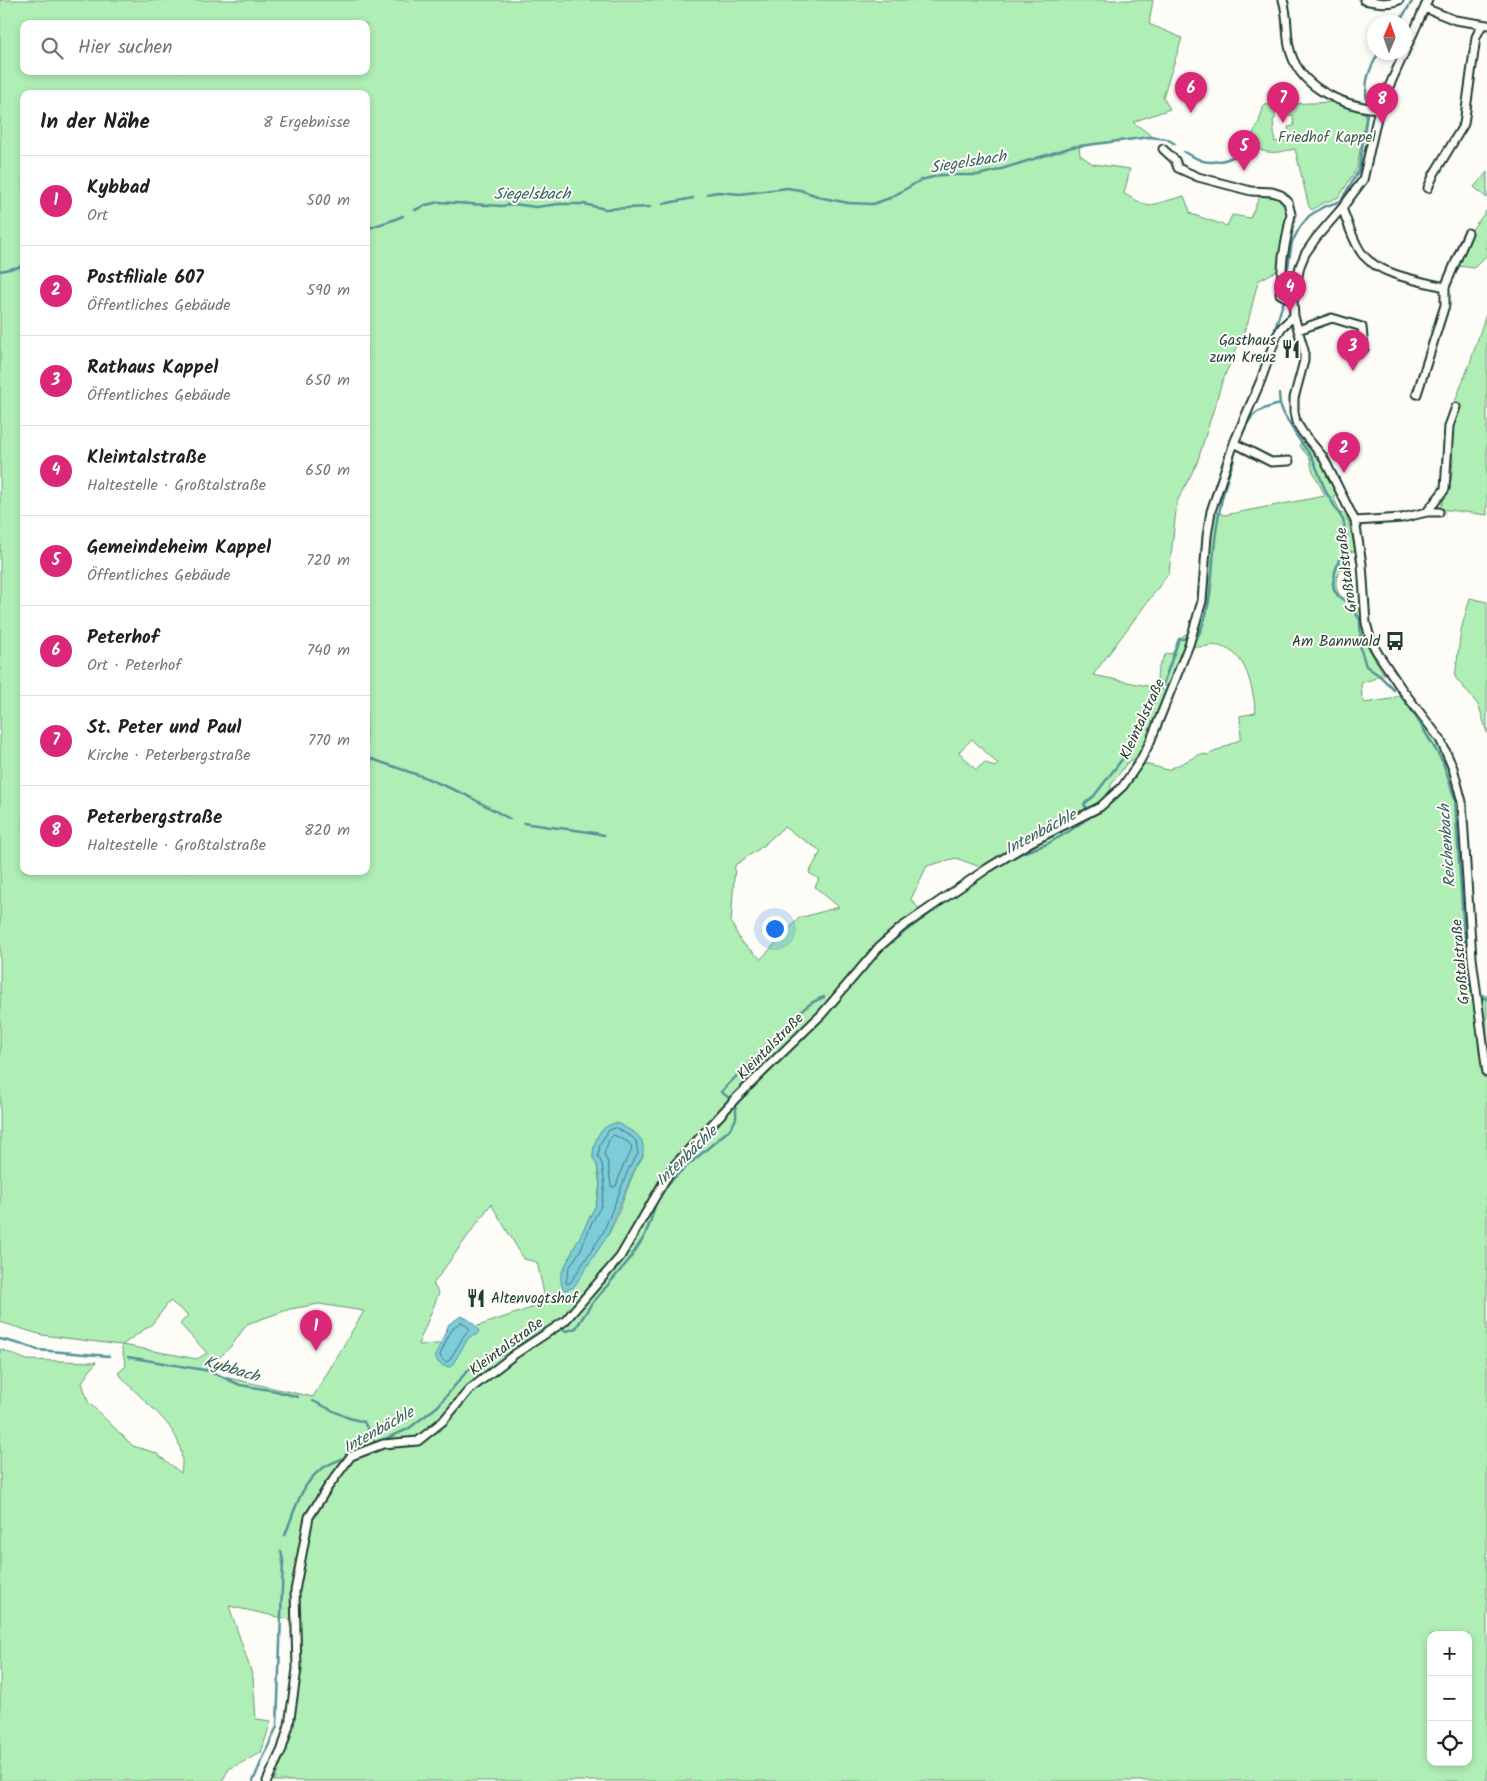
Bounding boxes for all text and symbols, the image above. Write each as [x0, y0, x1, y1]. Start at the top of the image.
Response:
north arrow [1367, 15, 1412, 60]
search box [20, 20, 370, 75]
text: Hier suchen [78, 33, 172, 63]
icon: search [38, 34, 66, 62]
pin: 6 [1175, 72, 1207, 113]
pin: 7 [1267, 82, 1299, 123]
pin: 8 [1366, 83, 1398, 124]
text: In der Nähe [40, 106, 150, 139]
text: 8 Ergebnisse [263, 110, 350, 135]
park label: Friedhof Kappel [1278, 126, 1376, 150]
pin: 5 [1228, 130, 1260, 171]
water label: Siegelsbach [928, 144, 1009, 181]
text: Kybbad [87, 173, 150, 203]
water label: Siegelsbach [494, 182, 572, 207]
text: 1 [54, 188, 58, 213]
text: 500 m [306, 188, 350, 213]
text: Ort [87, 203, 108, 228]
text: Postfiliale 607 [87, 263, 204, 293]
pin: 4 [1274, 271, 1306, 312]
text: 2 [51, 278, 61, 303]
text: 590 m [306, 278, 350, 303]
text: Öffentliches Gebäude [87, 293, 230, 318]
place label: Gasthaus zum Kreuz [1210, 329, 1277, 370]
pin: 3 [1337, 330, 1369, 371]
restaurant icon: Gasthaus zum Kreuz [1280, 338, 1302, 360]
text: Rathaus Kappel [87, 353, 218, 383]
text: 3 [52, 368, 60, 393]
text: 650 m [305, 368, 350, 393]
text: Öffentliches Gebäude [87, 383, 230, 408]
pin: 2 [1328, 432, 1360, 473]
text: Kleintalstraße [87, 443, 206, 473]
text: 4 [52, 458, 60, 483]
text: 650 m [305, 458, 350, 483]
text: Haltestelle · Großtalstraße [87, 473, 266, 498]
street label: Großtalstraße [1330, 526, 1364, 614]
text: Gemeindeheim Kappel [87, 533, 271, 563]
text: 5 [52, 548, 60, 573]
text: 720 m [306, 548, 350, 573]
text: Öffentliches Gebäude [87, 563, 230, 588]
text: Peterhof [87, 623, 159, 653]
place label: Am Bannwald [1292, 630, 1381, 654]
bus stop icon: Am Bannwald [1384, 630, 1406, 652]
text: 6 [52, 638, 60, 663]
text: 740 m [307, 638, 350, 663]
text: Ort · Peterhof [87, 653, 181, 678]
street label: Kleintalstraße [1114, 675, 1172, 764]
text: St. Peter und Paul [87, 713, 241, 743]
text: 7 [52, 728, 60, 753]
text: 770 m [308, 728, 350, 753]
text: Kirche · Peterbergstraße [87, 743, 251, 768]
water label: Intenbächle [1000, 802, 1083, 862]
water label: Reichenbach [1432, 802, 1463, 888]
text: Peterbergstraße [87, 803, 222, 833]
text: 8 [51, 818, 61, 843]
text: 820 m [304, 818, 350, 843]
text: Haltestelle · Großtalstraße [87, 833, 266, 858]
your location [762, 916, 788, 942]
street label: Großtalstraße [1445, 918, 1477, 1006]
street label: Kleintalstraße [731, 1007, 810, 1086]
water label: Intenbächle [650, 1119, 725, 1192]
restaurant icon: Altenvogtshof [465, 1287, 487, 1309]
place label: Altenvogtshof [491, 1287, 579, 1311]
pin: 1 [300, 1310, 332, 1351]
street label: Kleintalstraße [464, 1311, 549, 1382]
water label: Kybbach [201, 1349, 264, 1390]
water label: Intenbächle [338, 1400, 421, 1460]
map controls [1427, 1631, 1472, 1766]
button: + [1427, 1631, 1472, 1676]
button: − [1427, 1676, 1472, 1721]
button: locate [1427, 1721, 1472, 1766]

